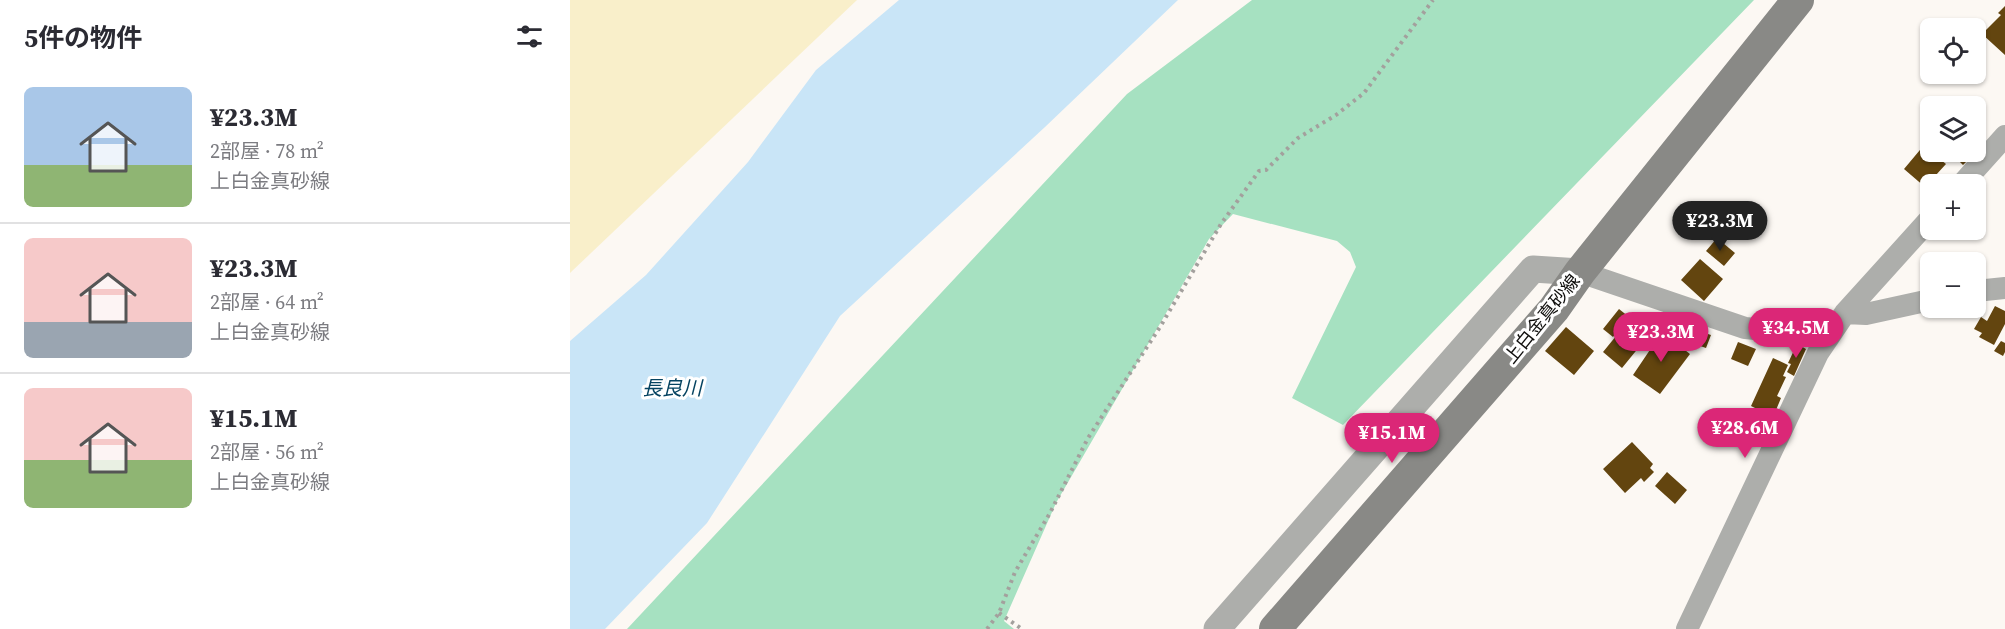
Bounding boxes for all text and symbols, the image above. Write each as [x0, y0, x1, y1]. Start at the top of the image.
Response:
map controls [1920, 18, 1986, 318]
button: locate [1920, 18, 1986, 84]
text: 5件の物件 [24, 20, 142, 56]
icon: filters [513, 20, 546, 53]
button: layers [1920, 96, 1986, 162]
text: ¥23.3M [210, 99, 297, 135]
icon: home [72, 111, 144, 183]
text: 2部屋 · 78 m² [210, 137, 324, 165]
text: 上白金真砂線 [210, 167, 330, 195]
button: + [1920, 174, 1986, 240]
pin: ¥23.3M [1671, 201, 1769, 252]
text: ¥23.3M [1686, 206, 1754, 234]
text: ¥23.3M [210, 250, 297, 286]
button: − [1920, 252, 1986, 318]
icon: home [72, 262, 144, 334]
street label: 上白金真砂線 [1498, 269, 1585, 369]
text: 2部屋 · 64 m² [210, 288, 324, 316]
pin: ¥34.5M [1747, 308, 1845, 359]
pin: ¥23.3M [1612, 312, 1710, 363]
text: ¥34.5M [1762, 313, 1830, 341]
text: ¥23.3M [1627, 317, 1695, 345]
text: 上白金真砂線 [210, 318, 330, 346]
water label: 長良川 [642, 374, 704, 402]
text: ¥15.1M [210, 400, 297, 436]
pin: ¥28.6M [1696, 408, 1794, 459]
icon: home [72, 412, 144, 484]
pin: ¥15.1M [1343, 413, 1441, 464]
text: ¥28.6M [1711, 413, 1779, 441]
text: ¥15.1M [1358, 418, 1426, 446]
text: 2部屋 · 56 m² [210, 438, 324, 466]
text: 上白金真砂線 [210, 468, 330, 496]

